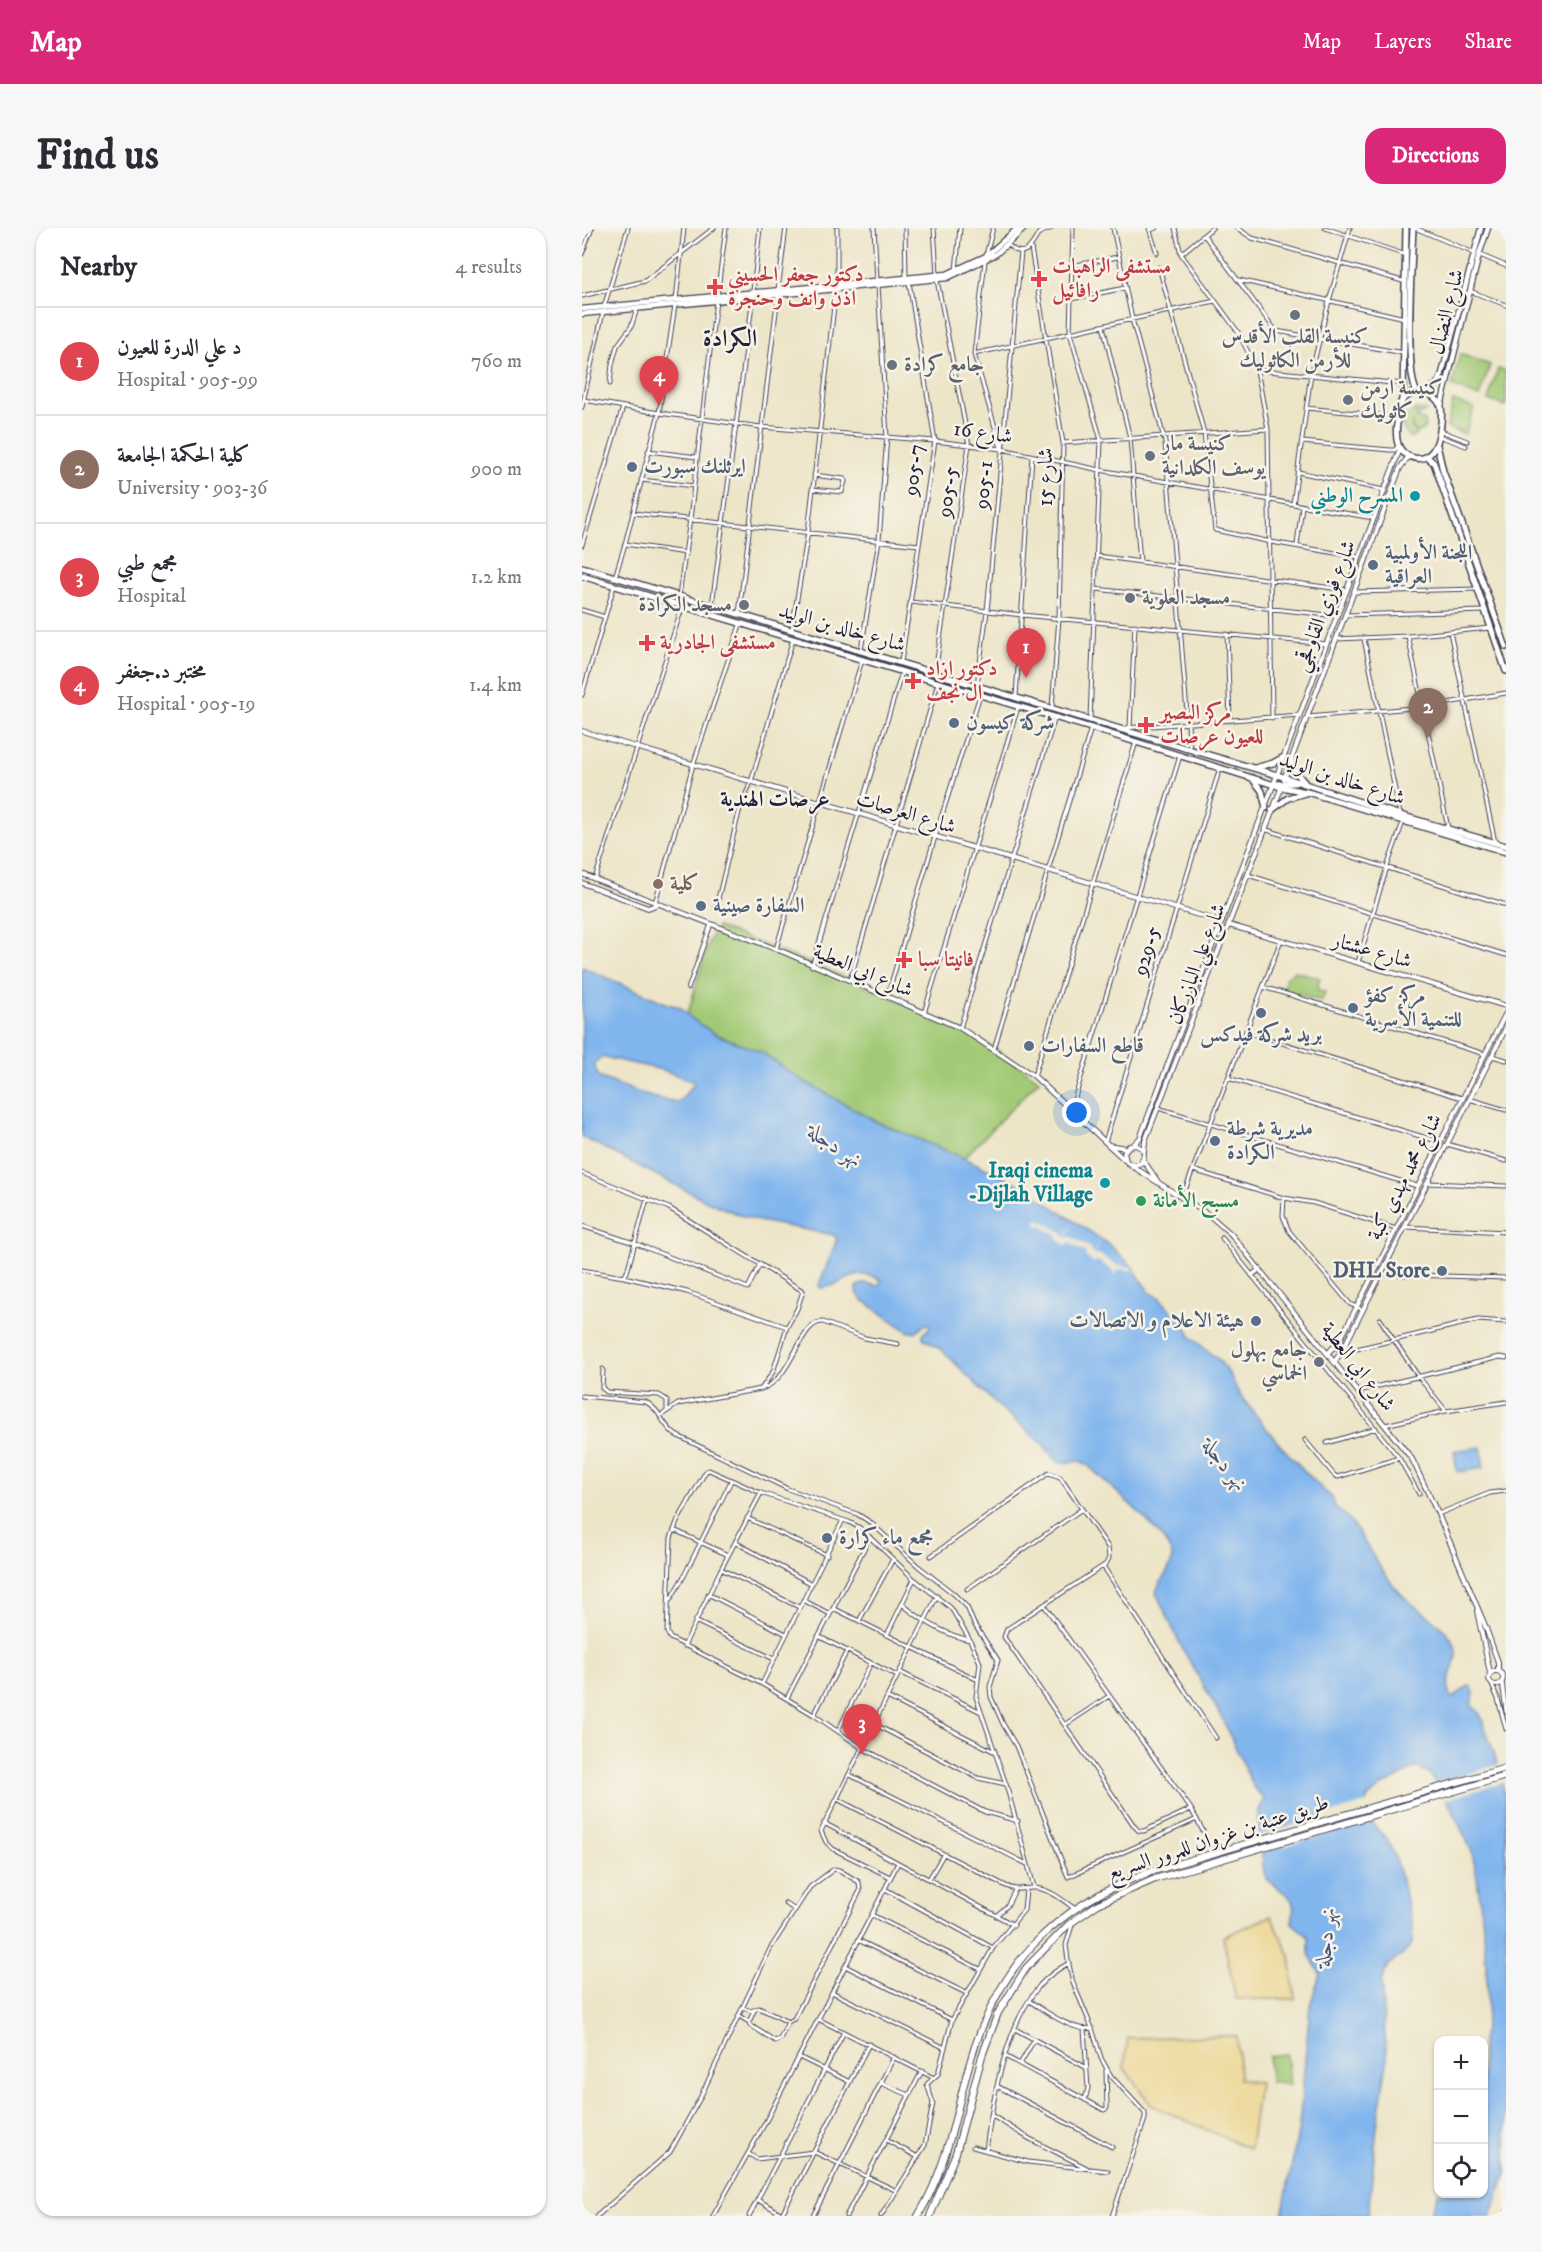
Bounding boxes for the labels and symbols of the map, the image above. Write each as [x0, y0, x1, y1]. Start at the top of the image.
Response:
place label: مستشفى الراهبات رافائيل [1052, 254, 1171, 305]
place label: دكتور جعفر الحسيني اذن وانف وحنجرة [728, 262, 864, 312]
street label: شارع النضال [1424, 267, 1474, 358]
marker: مستشفى الراهبات رافائيل [1030, 270, 1048, 288]
marker: دكتور جعفر الحسيني اذن وانف وحنجرة [706, 278, 724, 296]
marker: كنيسة القلب الأقدس للأرمن الكاثوليك [1288, 308, 1302, 322]
place label: كنيسة القلب الأقدس للأرمن الكاثوليك [1222, 320, 1368, 374]
district label: الكرادة [703, 324, 757, 354]
place label: جامع كرادة [904, 352, 984, 383]
pin: 4 [640, 356, 679, 406]
marker: جامع كرادة [885, 358, 899, 372]
place label: كنيسة ارمن كاثوليك [1360, 375, 1443, 425]
marker: كنيسة ارمن كاثوليك [1341, 393, 1355, 407]
street label: شارع 16 [951, 416, 1014, 454]
place label: كنيسة مار يوسف الكلدانية [1160, 431, 1267, 481]
street label: 905-7 [898, 443, 930, 498]
street label: شارع 15 [1033, 448, 1063, 507]
marker: كنيسة مار يوسف الكلدانية [1143, 449, 1157, 463]
place label: ايرثلنك سبورت [644, 454, 746, 480]
marker: ايرثلنك سبورت [625, 460, 639, 474]
street label: 905-1 [969, 460, 999, 511]
street label: 905-5 [931, 465, 964, 520]
place label: المسرح الوطني [1310, 483, 1403, 515]
marker: المسرح الوطني [1408, 489, 1422, 503]
place label: اللجنة الأولمبية العراقية [1385, 536, 1472, 590]
street label: شارع فوزي القاوقجي [1288, 537, 1368, 678]
marker: اللجنة الأولمبية العراقية [1366, 558, 1380, 572]
place label: مسجد العلوية [1142, 585, 1230, 611]
marker: مسجد العلوية [1123, 591, 1137, 605]
place label: مسجد الكرادة [639, 592, 732, 618]
marker: مسجد الكرادة [737, 598, 751, 612]
street label: شارع خالد بن الوليد [775, 598, 908, 662]
pin: 1 [1006, 628, 1046, 678]
place label: مستشفى الجادرية [660, 630, 776, 658]
marker: مستشفى الجادرية [638, 634, 656, 652]
place label: دكتور ازاد ال نجف [926, 656, 997, 706]
marker: دكتور ازاد ال نجف [904, 672, 922, 690]
pin: 2 [1408, 688, 1448, 738]
place label: مركز البصير للعيون عرصات [1158, 700, 1263, 751]
place label: شركة كيسون [966, 709, 1055, 736]
marker: شركة كيسون [947, 716, 961, 730]
marker: مركز البصير للعيون عرصات [1137, 716, 1155, 734]
street label: شارع خالد بن الوليد [1275, 746, 1408, 815]
district label: عرصات الهندية [720, 786, 830, 815]
street label: شارع العرصات [852, 786, 959, 844]
place label: كلية [670, 871, 699, 897]
marker: كلية [651, 877, 665, 891]
place label: السفارة صينية [713, 893, 805, 919]
marker: السفارة صينية [694, 899, 708, 913]
street label: شارع علي البازركان [1162, 900, 1238, 1030]
street label: 929-5 [1127, 923, 1167, 980]
street label: شارع عشتار [1326, 927, 1415, 979]
street label: شارع ابي العطية [808, 938, 917, 1007]
place label: فانيتا سبا [918, 947, 974, 973]
marker: فانيتا سبا [895, 951, 913, 969]
place label: مركز كفؤ للتنمية الأسرية [1363, 983, 1462, 1033]
marker: مركز كفؤ للتنمية الأسرية [1346, 1001, 1360, 1015]
marker: بريد شركة فيدكس [1254, 1006, 1268, 1020]
place label: بريد شركة فيدكس [1200, 1021, 1322, 1048]
place label: قاطع السفارات [1041, 1033, 1144, 1064]
marker: قاطع السفارات [1022, 1039, 1036, 1053]
your location [1062, 1098, 1091, 1127]
street label: شارع محمد مهدي كبة [1362, 1109, 1452, 1247]
place label: مديرية شرطة الكرادة [1227, 1116, 1313, 1166]
water label: نهر دجلة [800, 1117, 868, 1174]
marker: مديرية شرطة الكرادة [1208, 1134, 1222, 1148]
place label: Iraqi cinema -Dijlah Village [969, 1158, 1094, 1209]
marker: Iraqi cinema -Dijlah Village [1098, 1176, 1112, 1190]
place label: مسبح الأمانة [1153, 1184, 1239, 1219]
marker: مسبح الأمانة [1134, 1194, 1148, 1208]
place label: DHL Store [1333, 1258, 1430, 1284]
marker: DHL Store [1435, 1264, 1449, 1278]
place label: هيئة الاعلام و الاتصالات [1069, 1308, 1244, 1339]
marker: هيئة الاعلام و الاتصالات [1249, 1314, 1263, 1328]
street label: شارع ابي العطية [1312, 1317, 1401, 1419]
place label: جامع بهلول الخماسي [1231, 1337, 1307, 1393]
marker: جامع بهلول الخماسي [1312, 1355, 1326, 1369]
water label: نهر دجلة [1194, 1431, 1254, 1497]
place label: مجمع ماء كرارة [839, 1525, 933, 1556]
marker: مجمع ماء كرارة [820, 1531, 834, 1545]
pin: 3 [842, 1704, 882, 1754]
street label: طريق عتبة بن غزوان للمرور السريع [1104, 1790, 1334, 1891]
water label: نهر دجلة [1310, 1906, 1342, 1971]

